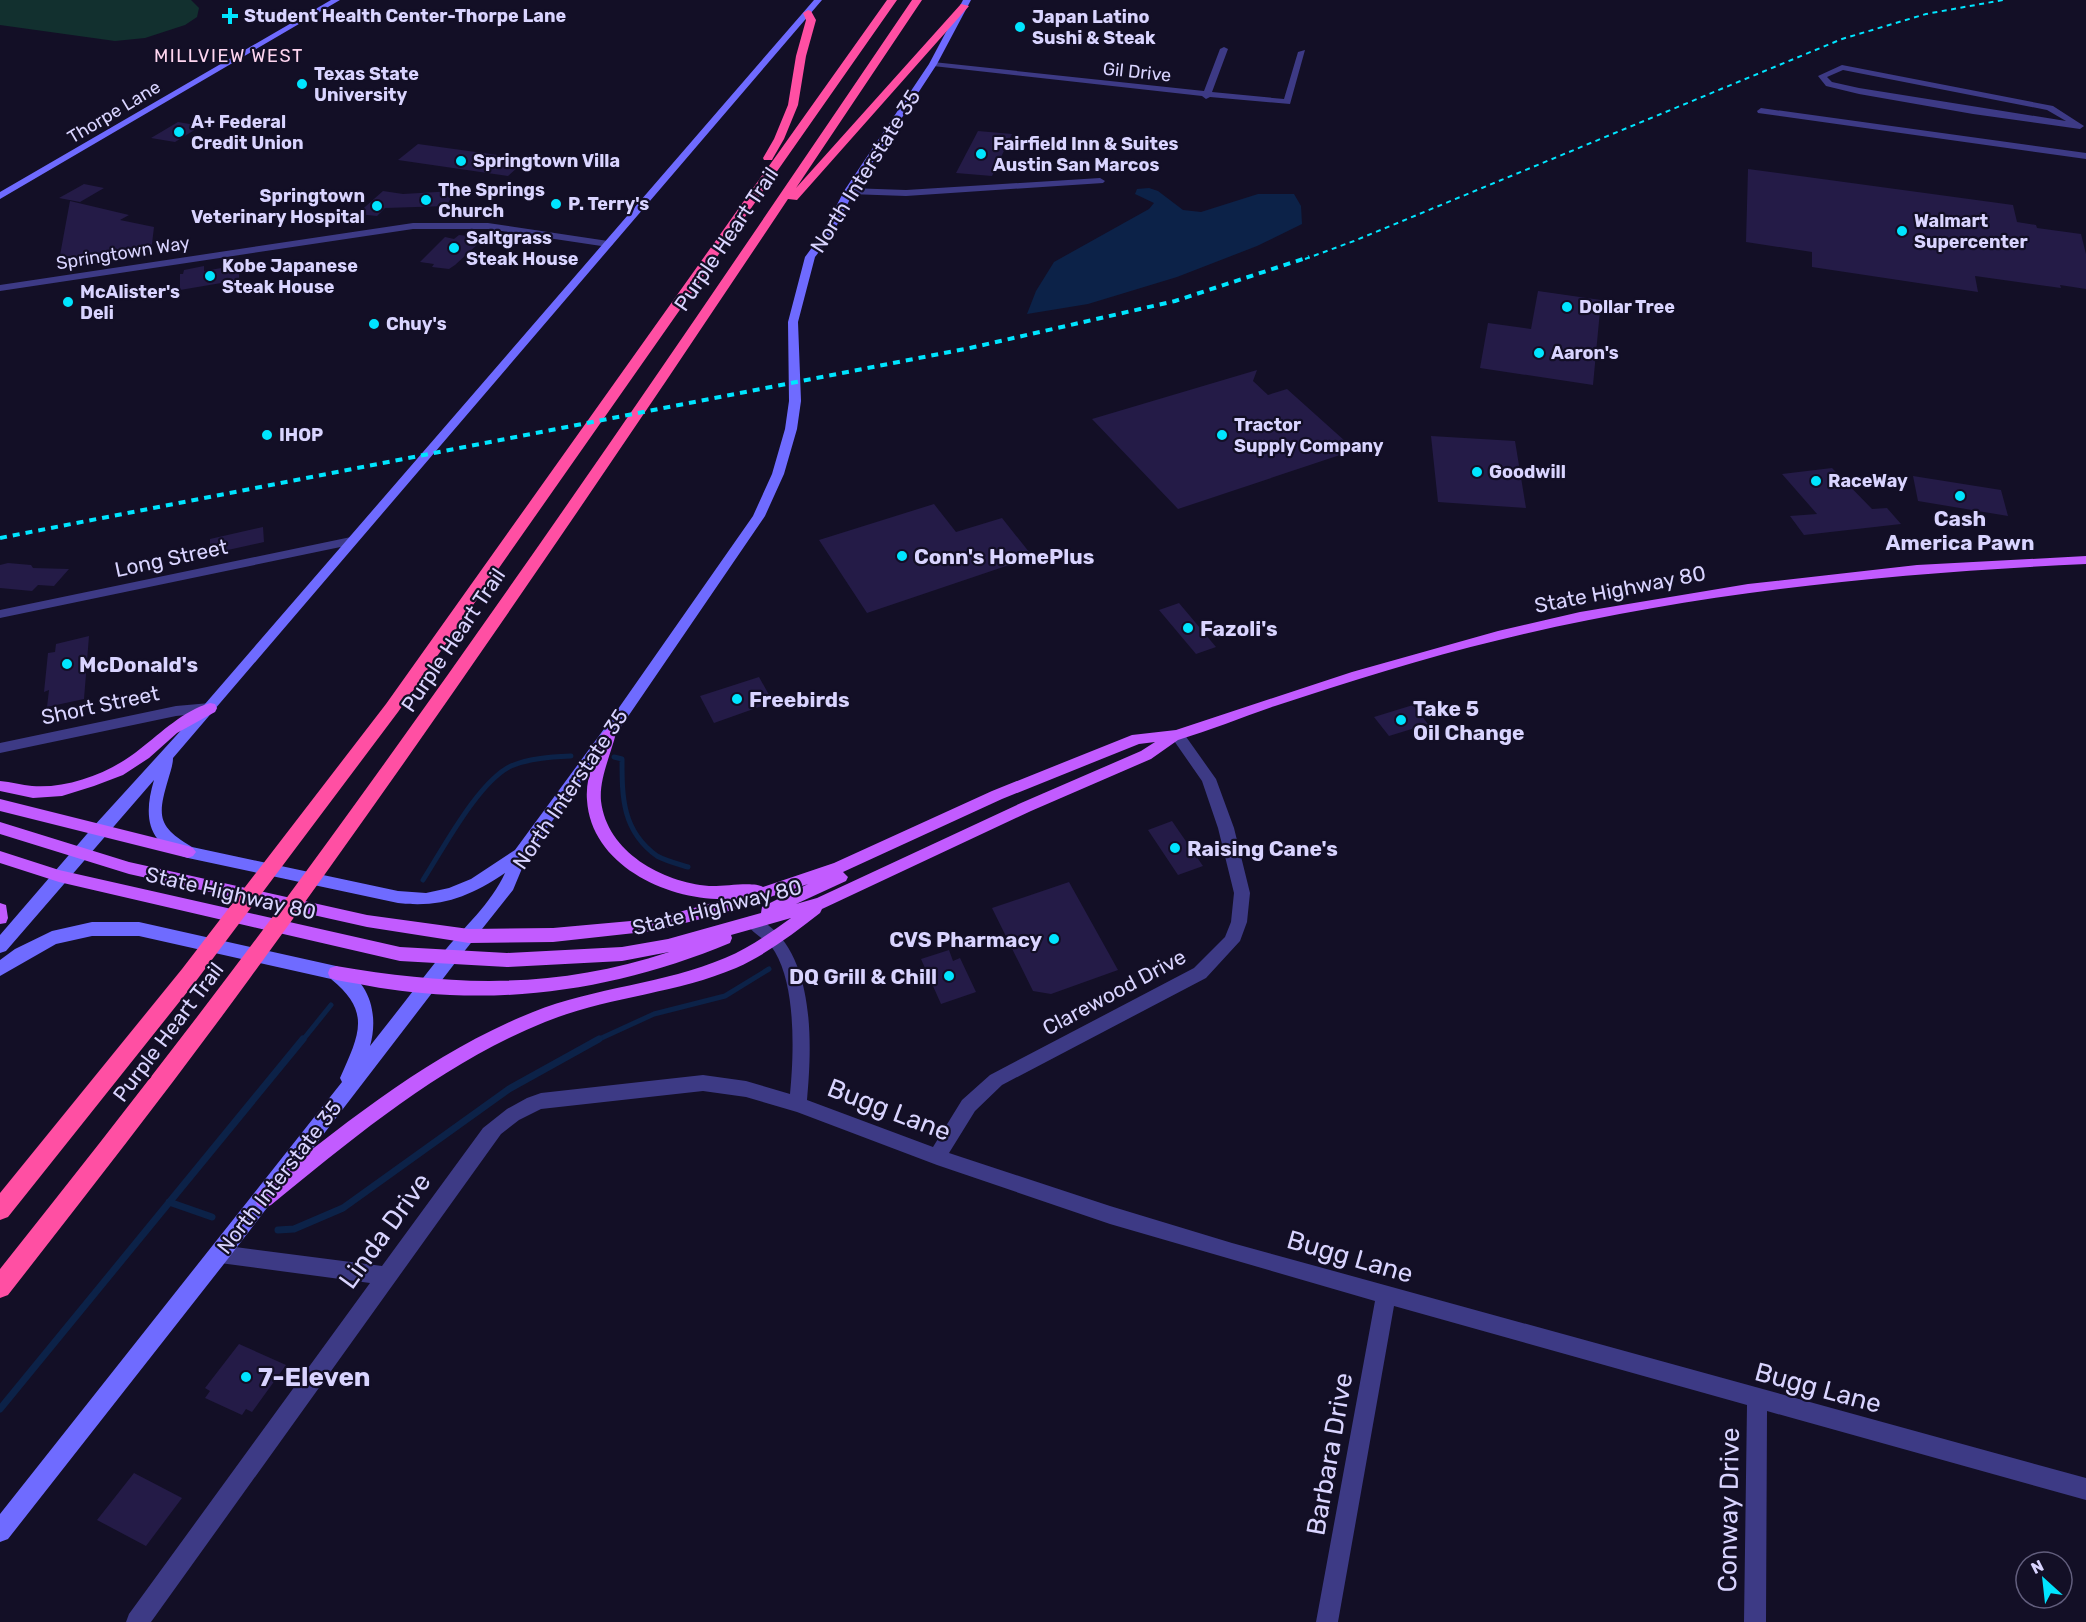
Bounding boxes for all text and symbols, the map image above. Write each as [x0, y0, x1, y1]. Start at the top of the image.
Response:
place label: Student Health Center-Thorpe Lane [244, 5, 566, 27]
place label: Japan Latino Sushi & Steak [1032, 6, 1156, 49]
marker: Student Health Center-Thorpe Lane [221, 7, 239, 25]
marker: Japan Latino Sushi & Steak [1013, 20, 1027, 34]
district label: MILLVIEW WEST [154, 45, 304, 67]
street label: Gil Drive [1102, 57, 1172, 87]
place label: Texas State University [314, 63, 419, 106]
street label: Thorpe Lane [64, 76, 164, 148]
marker: Texas State University [295, 77, 309, 91]
street label: North Interstate 35 [805, 85, 925, 257]
place label: A+ Federal Credit Union [191, 111, 304, 154]
marker: A+ Federal Credit Union [172, 125, 186, 139]
place label: Fairfield Inn & Suites Austin San Marcos [993, 133, 1179, 176]
marker: Fairfield Inn & Suites Austin San Marcos [974, 147, 988, 161]
place label: Springtown Villa [473, 150, 620, 172]
marker: Springtown Villa [454, 154, 468, 168]
street label: Purple Heart Trail [669, 162, 783, 316]
place label: The Springs Church [438, 179, 545, 222]
place label: Springtown Veterinary Hospital [191, 185, 365, 228]
marker: The Springs Church [419, 193, 433, 207]
place label: P. Terry's [568, 193, 649, 215]
marker: P. Terry's [549, 197, 563, 211]
marker: Springtown Veterinary Hospital [370, 199, 384, 213]
place label: Walmart Supercenter [1914, 210, 2028, 253]
marker: Walmart Supercenter [1895, 224, 1909, 238]
place label: Saltgrass Steak House [466, 227, 579, 270]
street label: Springtown Way [55, 232, 191, 274]
marker: Saltgrass Steak House [447, 241, 461, 255]
place label: Kobe Japanese Steak House [222, 255, 358, 298]
marker: Kobe Japanese Steak House [203, 269, 217, 283]
place label: McAlister's Deli [80, 281, 180, 324]
marker: McAlister's Deli [61, 295, 75, 309]
place label: Dollar Tree [1579, 296, 1675, 318]
marker: Dollar Tree [1560, 300, 1574, 314]
place label: Chuy's [386, 313, 447, 335]
marker: Chuy's [367, 317, 381, 331]
place label: Aaron's [1551, 342, 1619, 364]
marker: Aaron's [1532, 346, 1546, 360]
place label: Tractor Supply Company [1234, 414, 1384, 457]
place label: IHOP [279, 424, 323, 446]
marker: IHOP [260, 428, 274, 442]
marker: Tractor Supply Company [1215, 428, 1229, 442]
place label: Goodwill [1489, 461, 1566, 483]
marker: Goodwill [1470, 465, 1484, 479]
place label: RaceWay [1828, 470, 1908, 492]
marker: RaceWay [1809, 474, 1823, 488]
marker: Cash America Pawn [1953, 489, 1967, 503]
place label: Cash America Pawn [1886, 506, 2034, 555]
street label: Long Street [112, 534, 230, 582]
place label: Conn's HomePlus [914, 544, 1094, 569]
marker: Conn's HomePlus [895, 549, 909, 563]
street label: State Highway 80 [1532, 560, 1708, 618]
street label: Purple Heart Trail [396, 563, 510, 717]
place label: Fazoli's [1200, 616, 1278, 641]
marker: Fazoli's [1181, 621, 1195, 635]
place label: McDonald's [79, 652, 198, 677]
marker: McDonald's [60, 657, 74, 671]
street label: Short Street [39, 680, 161, 730]
place label: Freebirds [749, 687, 850, 712]
marker: Freebirds [730, 692, 744, 706]
place label: Take 5 Oil Change [1413, 696, 1525, 745]
street label: North Interstate 35 [507, 704, 633, 874]
marker: Take 5 Oil Change [1394, 713, 1408, 727]
place label: Raising Cane's [1187, 836, 1338, 861]
marker: Raising Cane's [1168, 841, 1182, 855]
street label: State Highway 80 [143, 861, 319, 925]
street label: State Highway 80 [630, 874, 804, 940]
place label: CVS Pharmacy [889, 927, 1042, 952]
marker: CVS Pharmacy [1047, 932, 1061, 946]
street label: Clarewood Drive [1038, 944, 1190, 1040]
street label: Purple Heart Trail [108, 957, 228, 1107]
place label: DQ Grill & Chill [789, 964, 937, 989]
marker: DQ Grill & Chill [942, 969, 956, 983]
street label: Bugg Lane [823, 1072, 955, 1148]
street label: North Interstate 35 [211, 1095, 347, 1259]
street label: Linda Drive [333, 1167, 437, 1295]
street label: Bugg Lane [1283, 1224, 1417, 1290]
street label: Bugg Lane [1751, 1356, 1885, 1420]
place label: 7-Eleven [258, 1362, 371, 1393]
marker: 7-Eleven [239, 1370, 253, 1384]
street label: Barbara Drive [1300, 1370, 1360, 1538]
street label: Conway Drive [1712, 1427, 1746, 1593]
north arrow [2014, 1550, 2074, 1610]
text: N [2028, 1556, 2047, 1578]

